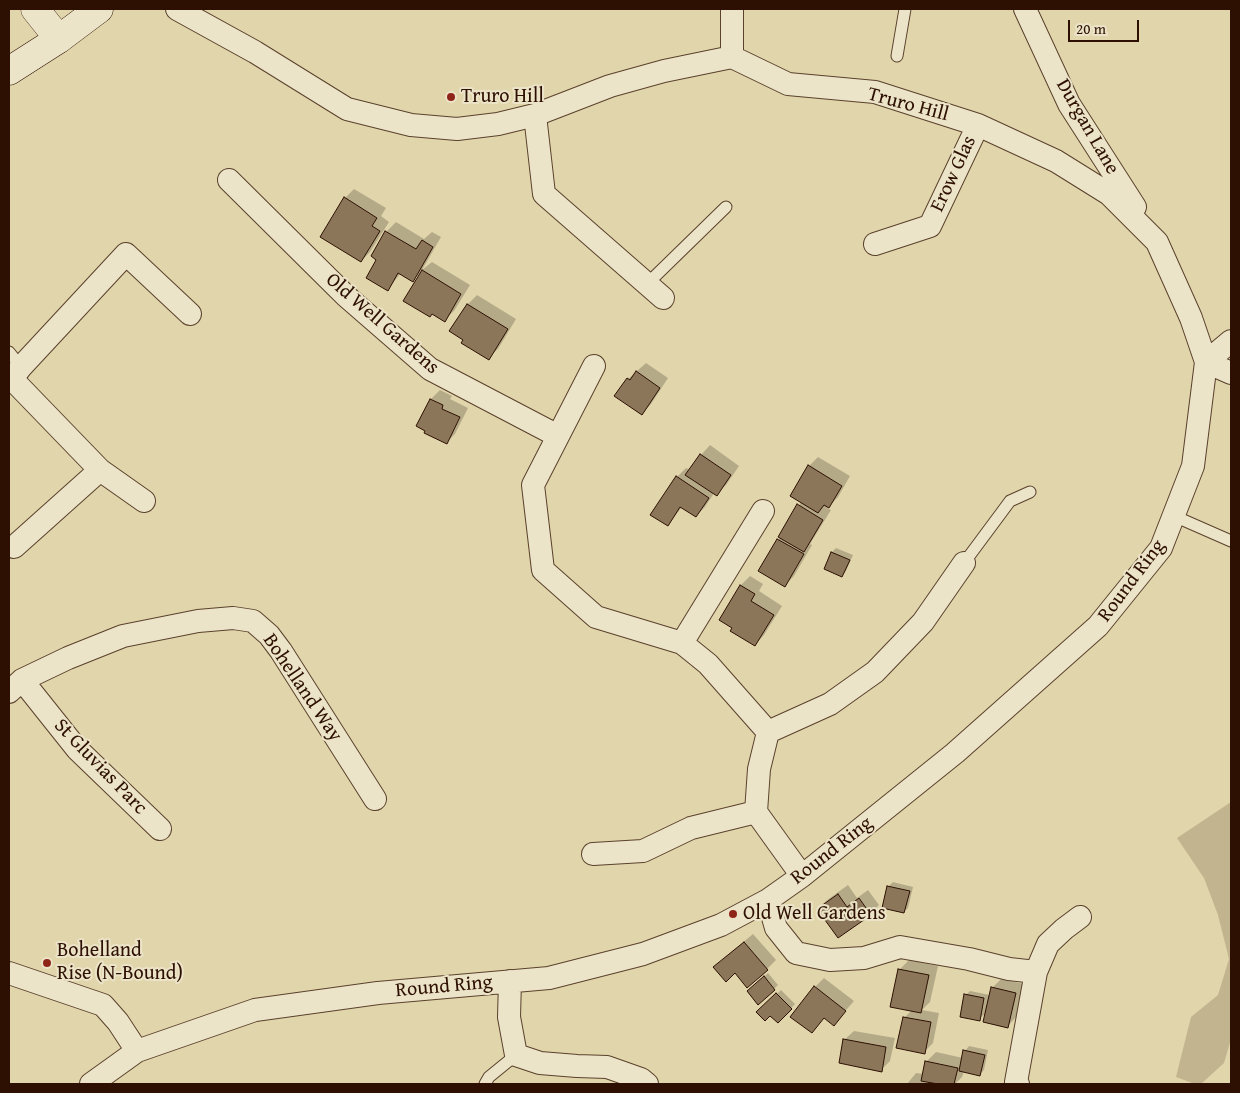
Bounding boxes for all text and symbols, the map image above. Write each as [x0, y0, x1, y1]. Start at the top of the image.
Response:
scale bar [1070, 10, 1141, 42]
text: 20 m [1076, 18, 1106, 39]
street label: Durgan Lane [1050, 75, 1124, 179]
street label: Truro Hill [865, 83, 951, 127]
place label: Truro Hill [461, 85, 544, 109]
marker: Truro Hill [445, 91, 457, 103]
street label: Erow Glas [926, 132, 982, 216]
street label: Old Well Gardens [320, 268, 444, 380]
street label: Round Ring [1093, 535, 1171, 627]
street label: Bohelland Way [257, 630, 347, 746]
street label: St Gluvias Parc [48, 714, 152, 820]
street label: Round Ring [786, 812, 878, 890]
place label: Old Well Gardens [743, 902, 886, 926]
marker: Old Well Gardens [727, 908, 739, 920]
place label: Bohelland Rise (N-Bound) [57, 939, 183, 986]
marker: Bohelland Rise (N-Bound) [41, 957, 53, 969]
street label: Round Ring [395, 971, 493, 1003]

